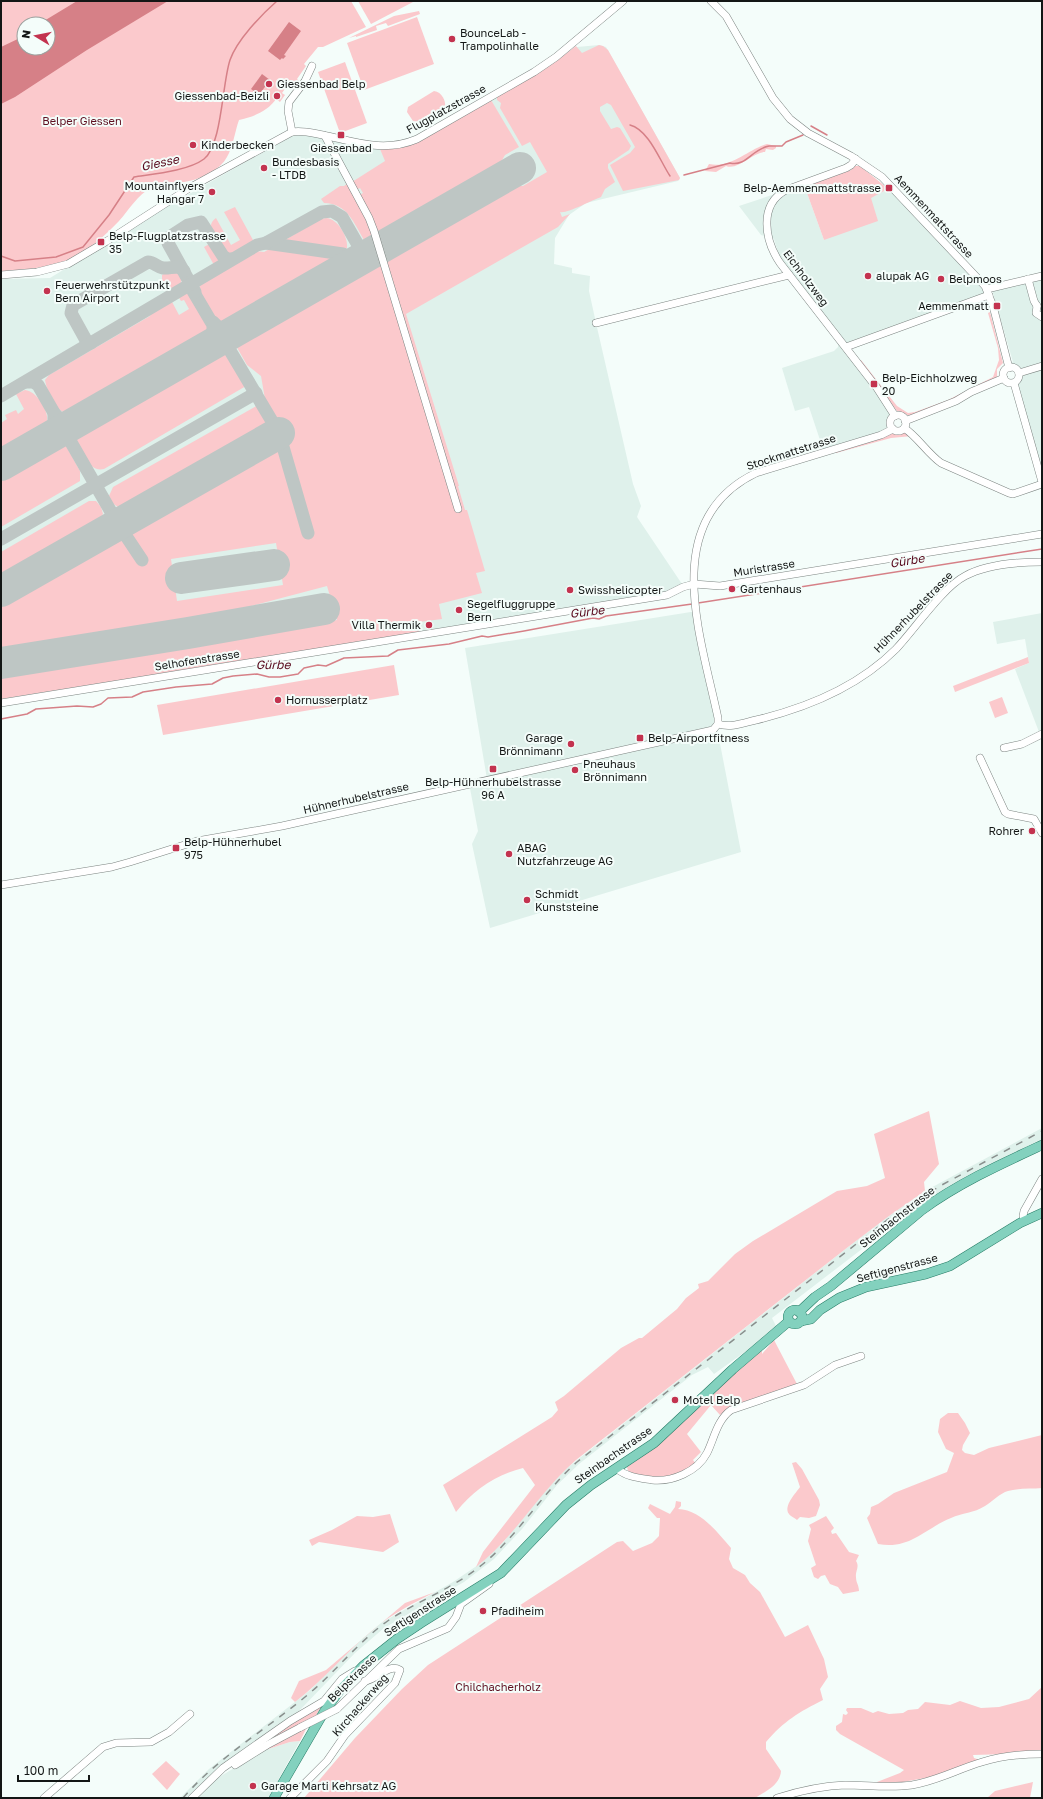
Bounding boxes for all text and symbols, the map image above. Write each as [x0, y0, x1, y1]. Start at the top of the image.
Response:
north arrow [16, 16, 56, 56]
place label: BounceLab - Trampolinhalle [460, 26, 539, 52]
text: N [19, 29, 33, 39]
marker: BounceLab - Trampolinhalle [447, 34, 457, 44]
place label: Giessenbad Belp [277, 77, 366, 90]
marker: Giessenbad Belp [264, 79, 274, 89]
street label: Flugplatzstrasse [404, 81, 488, 136]
place label: Giessenbad-Beizli [174, 89, 269, 102]
marker: Giessenbad-Beizli [272, 91, 282, 101]
park label: Belper Giessen [42, 114, 122, 127]
marker: Giessenbad [336, 130, 346, 140]
place label: Kinderbecken [201, 138, 274, 151]
marker: Kinderbecken [188, 140, 198, 150]
place label: Giessenbad [310, 141, 372, 154]
water label: Giesse [140, 151, 181, 174]
place label: Bundesbasis - LTDB [272, 155, 340, 181]
marker: Bundesbasis - LTDB [259, 163, 269, 173]
street label: Aemmenmattstrasse [892, 171, 976, 260]
place label: Mountainflyers Hangar 7 [125, 179, 204, 205]
place label: Belp-Aemmenmattstrasse [743, 181, 881, 194]
marker: Belp-Aemmenmattstrasse [884, 183, 894, 193]
marker: Mountainflyers Hangar 7 [207, 187, 217, 197]
place label: Belp-Flugplatzstrasse 35 [109, 229, 226, 255]
marker: Belp-Flugplatzstrasse 35 [96, 237, 106, 247]
street label: Eichholzweg [781, 247, 832, 308]
place label: alupak AG [876, 269, 929, 282]
marker: alupak AG [863, 271, 873, 281]
place label: Belpmoos [949, 272, 1002, 285]
marker: Belpmoos [936, 274, 946, 284]
place label: Feuerwehrstützpunkt Bern Airport [55, 278, 170, 304]
marker: Feuerwehrstützpunkt Bern Airport [42, 286, 52, 296]
place label: Aemmenmatt [918, 299, 989, 312]
marker: Aemmenmatt [992, 301, 1002, 311]
place label: Belp-Eichholzweg 20 [882, 371, 977, 397]
marker: Belp-Eichholzweg 20 [869, 379, 879, 389]
street label: Stockmattstrasse [745, 431, 837, 472]
water label: Gürbe [889, 550, 926, 571]
street label: Muristrasse [732, 556, 796, 579]
street label: Hühnerhubelstrasse [870, 568, 955, 655]
place label: Gartenhaus [740, 582, 802, 595]
place label: Swisshelicopter [578, 583, 663, 596]
marker: Gartenhaus [727, 584, 737, 594]
marker: Swisshelicopter [565, 585, 575, 595]
place label: Segelfluggruppe Bern [467, 597, 555, 623]
water label: Gürbe [569, 602, 606, 621]
marker: Segelfluggruppe Bern [454, 605, 464, 615]
place label: Villa Thermik [352, 618, 421, 631]
marker: Villa Thermik [424, 620, 434, 630]
street label: Selhofenstrasse [153, 646, 240, 673]
water label: Gürbe [256, 657, 291, 672]
place label: Hornusserplatz [286, 693, 368, 706]
marker: Hornusserplatz [273, 695, 283, 705]
place label: Garage Brönnimann [499, 731, 563, 757]
place label: Belp-Airportfitness [648, 731, 749, 744]
marker: Belp-Airportfitness [635, 733, 645, 743]
marker: Garage Brönnimann [566, 739, 576, 749]
place label: Pneuhaus Brönnimann [583, 757, 647, 783]
marker: Belp-Hühnerhubelstrasse 96 A [488, 764, 498, 774]
marker: Pneuhaus Brönnimann [570, 765, 580, 775]
place label: Belp-Hühnerhubelstrasse 96 A [425, 775, 561, 801]
street label: Hühnerhubelstrasse [302, 779, 410, 816]
place label: Rohrer [988, 824, 1025, 837]
marker: Rohrer [1027, 826, 1037, 836]
place label: Belp-Hühnerhubel 975 [184, 835, 282, 861]
place label: ABAG Nutzfahrzeuge AG [517, 841, 613, 867]
marker: Belp-Hühnerhubel 975 [171, 843, 181, 853]
marker: ABAG Nutzfahrzeuge AG [504, 849, 514, 859]
place label: Schmidt Kunststeine [535, 887, 599, 913]
marker: Schmidt Kunststeine [522, 895, 532, 905]
street label: Steinbachstrasse [857, 1183, 937, 1250]
street label: Seftigenstrasse [855, 1250, 939, 1285]
place label: Motel Belp [683, 1393, 740, 1406]
marker: Motel Belp [670, 1395, 680, 1405]
street label: Steinbachstrasse [571, 1423, 654, 1486]
street label: Seftigenstrasse [381, 1582, 458, 1639]
place label: Pfadiheim [491, 1604, 544, 1617]
marker: Pfadiheim [478, 1606, 488, 1616]
street label: Belpstrasse [325, 1651, 379, 1704]
street label: Kirchackerweg [329, 1671, 390, 1739]
park label: Chilchacherholz [455, 1680, 541, 1693]
scale bar [18, 1757, 89, 1783]
text: 100 m [24, 1763, 58, 1778]
place label: Garage Marti Kehrsatz AG [261, 1779, 396, 1792]
marker: Garage Marti Kehrsatz AG [248, 1781, 258, 1791]

